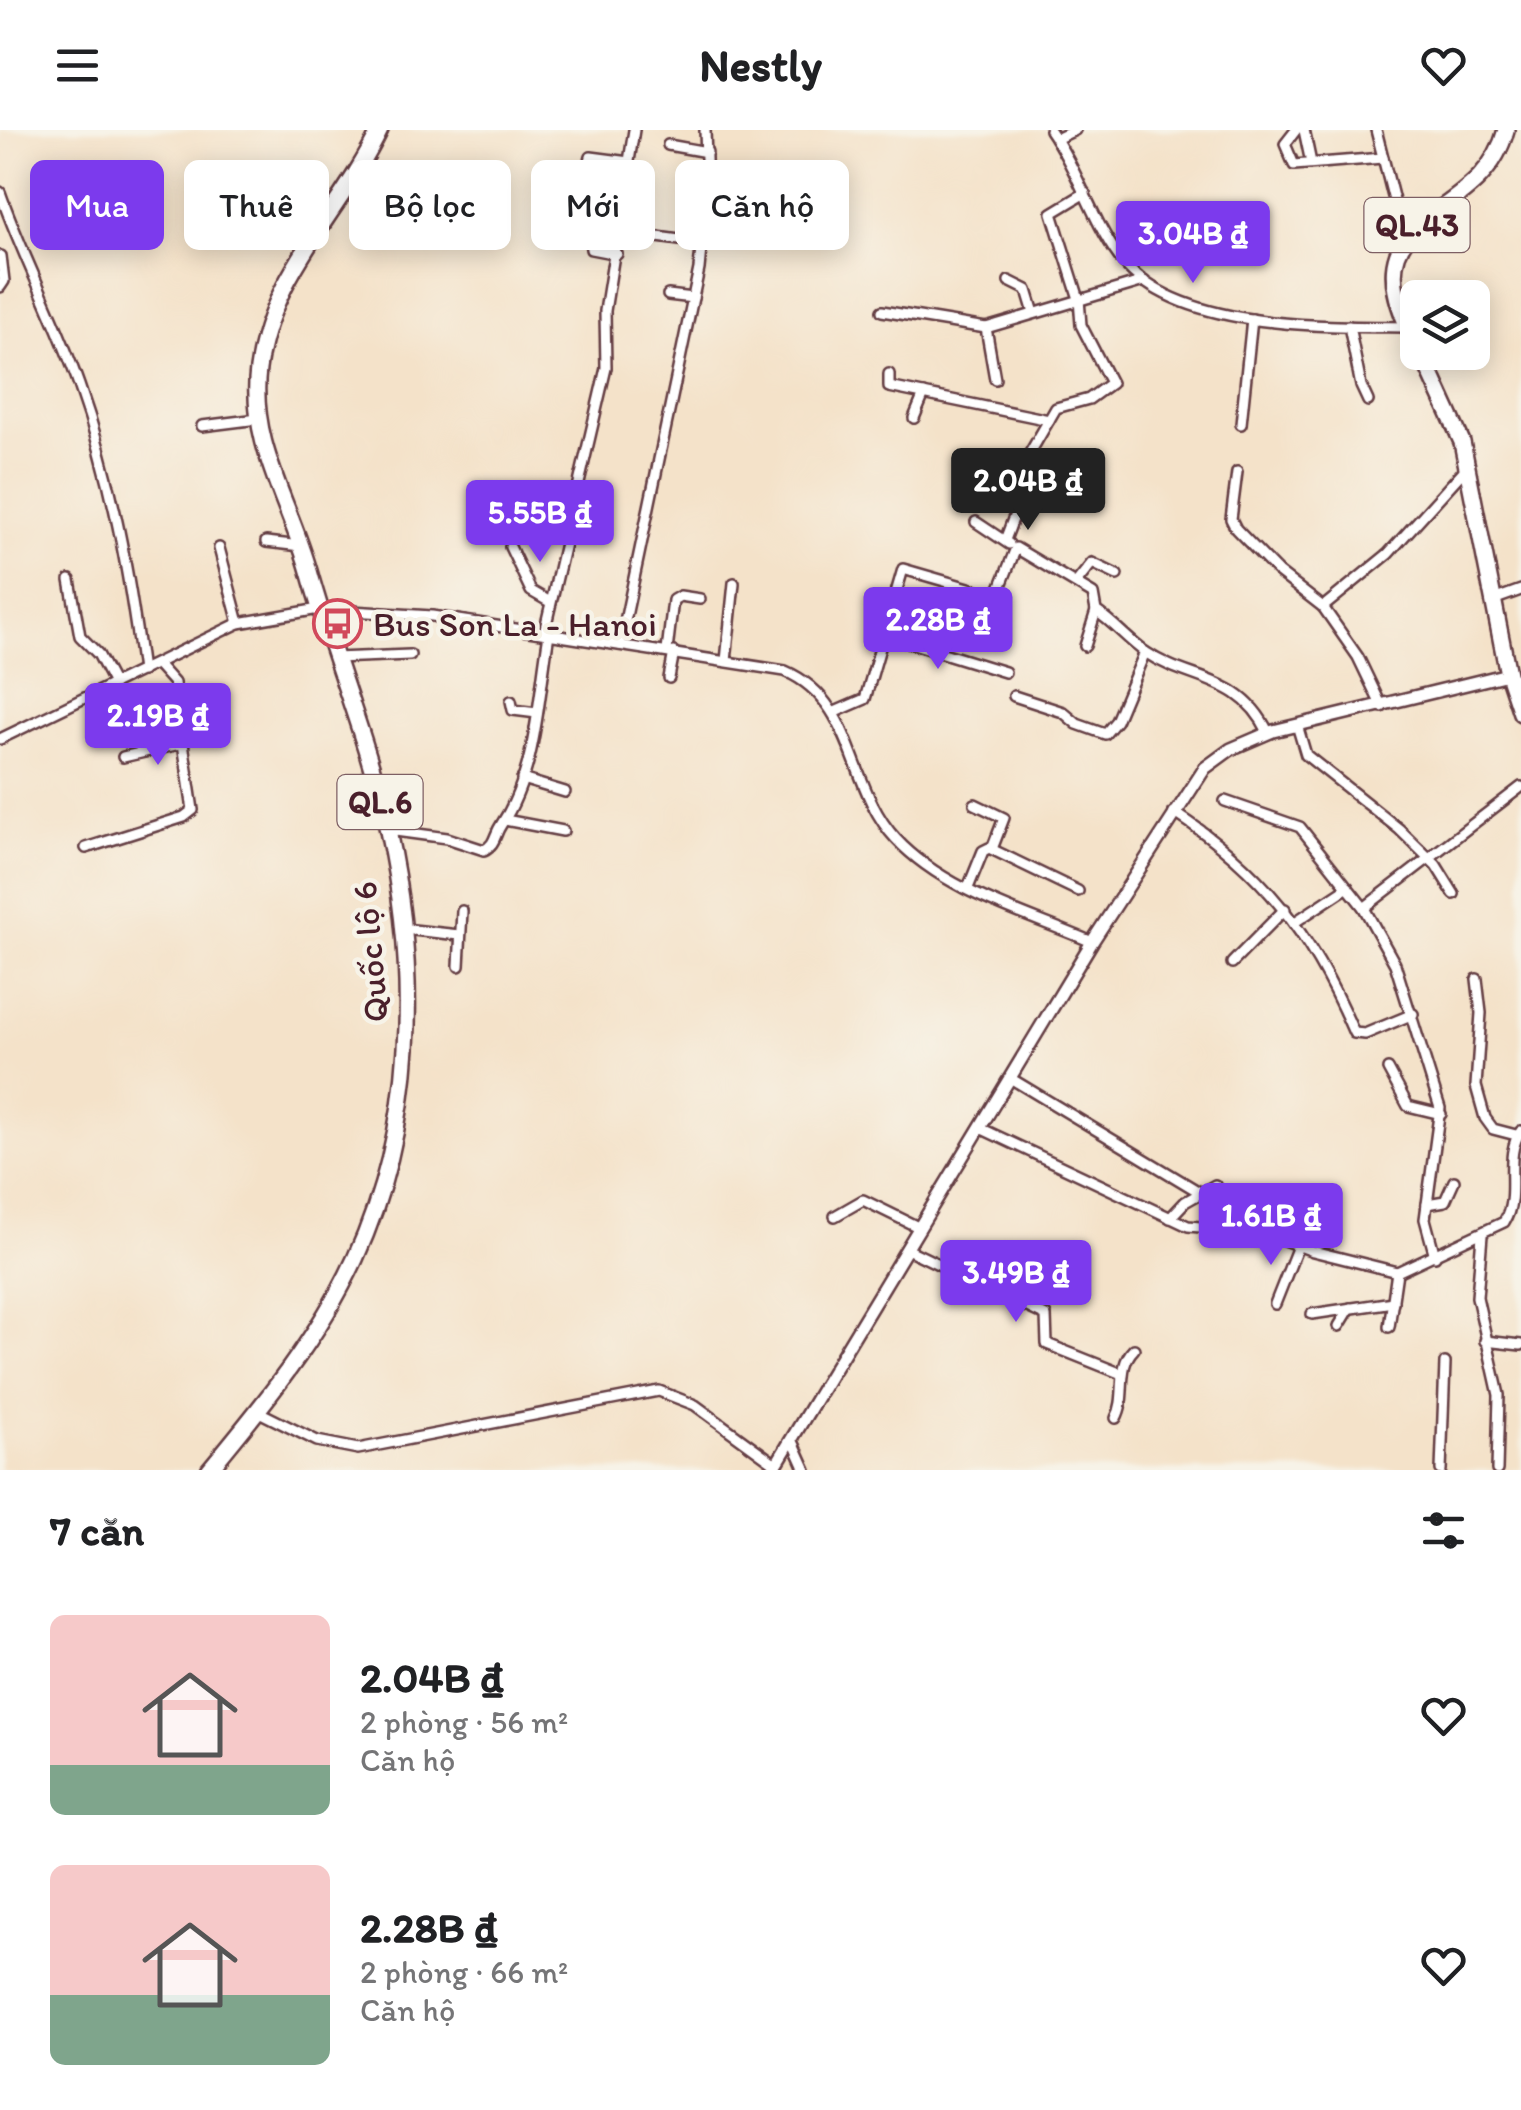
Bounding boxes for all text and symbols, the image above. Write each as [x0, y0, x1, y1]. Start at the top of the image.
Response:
icon: menu [50, 38, 105, 93]
text: Nestly [699, 38, 822, 92]
icon: heart [1416, 38, 1471, 93]
chip: Mua [30, 160, 164, 250]
chip: Thuê [184, 160, 329, 250]
chip: Bộ lọc [349, 160, 511, 250]
chip: Mới [531, 160, 655, 250]
chip: Căn hộ [675, 160, 849, 250]
road number: QL.43 [1364, 198, 1470, 252]
pin: 3.04B ₫ [1101, 201, 1285, 286]
text: 3.04B ₫ [1138, 214, 1248, 252]
map controls [1400, 280, 1490, 370]
button: layers [1400, 280, 1490, 370]
pin: 2.04B ₫ [936, 448, 1120, 533]
text: 2.04B ₫ [973, 461, 1083, 499]
pin: 5.55B ₫ [448, 480, 632, 565]
text: 5.55B ₫ [488, 493, 592, 531]
pin: 2.28B ₫ [846, 587, 1030, 672]
bus stop icon: Bus Son La - Hanoi [312, 598, 364, 650]
text: 2.28B ₫ [885, 600, 991, 638]
place label: Bus Son La - Hanoi [373, 603, 657, 645]
pin: 2.19B ₫ [66, 683, 250, 768]
text: 2.19B ₫ [107, 696, 209, 734]
road number: QL.6 [338, 775, 422, 829]
street label: Quốc lộ 6 [343, 880, 397, 1024]
pin: 1.61B ₫ [1179, 1183, 1363, 1268]
text: 1.61B ₫ [1221, 1196, 1321, 1234]
pin: 3.49B ₫ [924, 1240, 1108, 1325]
text: 3.49B ₫ [962, 1253, 1070, 1291]
icon: filters [1416, 1503, 1471, 1558]
text: 7 căn [50, 1505, 144, 1556]
text: 2.04B ₫ [360, 1652, 504, 1703]
icon: home [130, 1655, 250, 1775]
icon: heart [1416, 1688, 1471, 1743]
text: 2 phòng · 56 m² [360, 1703, 568, 1741]
text: Căn hộ [360, 1741, 455, 1779]
text: 2.28B ₫ [360, 1902, 498, 1953]
icon: home [130, 1905, 250, 2025]
icon: heart [1416, 1938, 1471, 1993]
text: 2 phòng · 66 m² [360, 1953, 568, 1991]
text: Căn hộ [360, 1991, 455, 2029]

